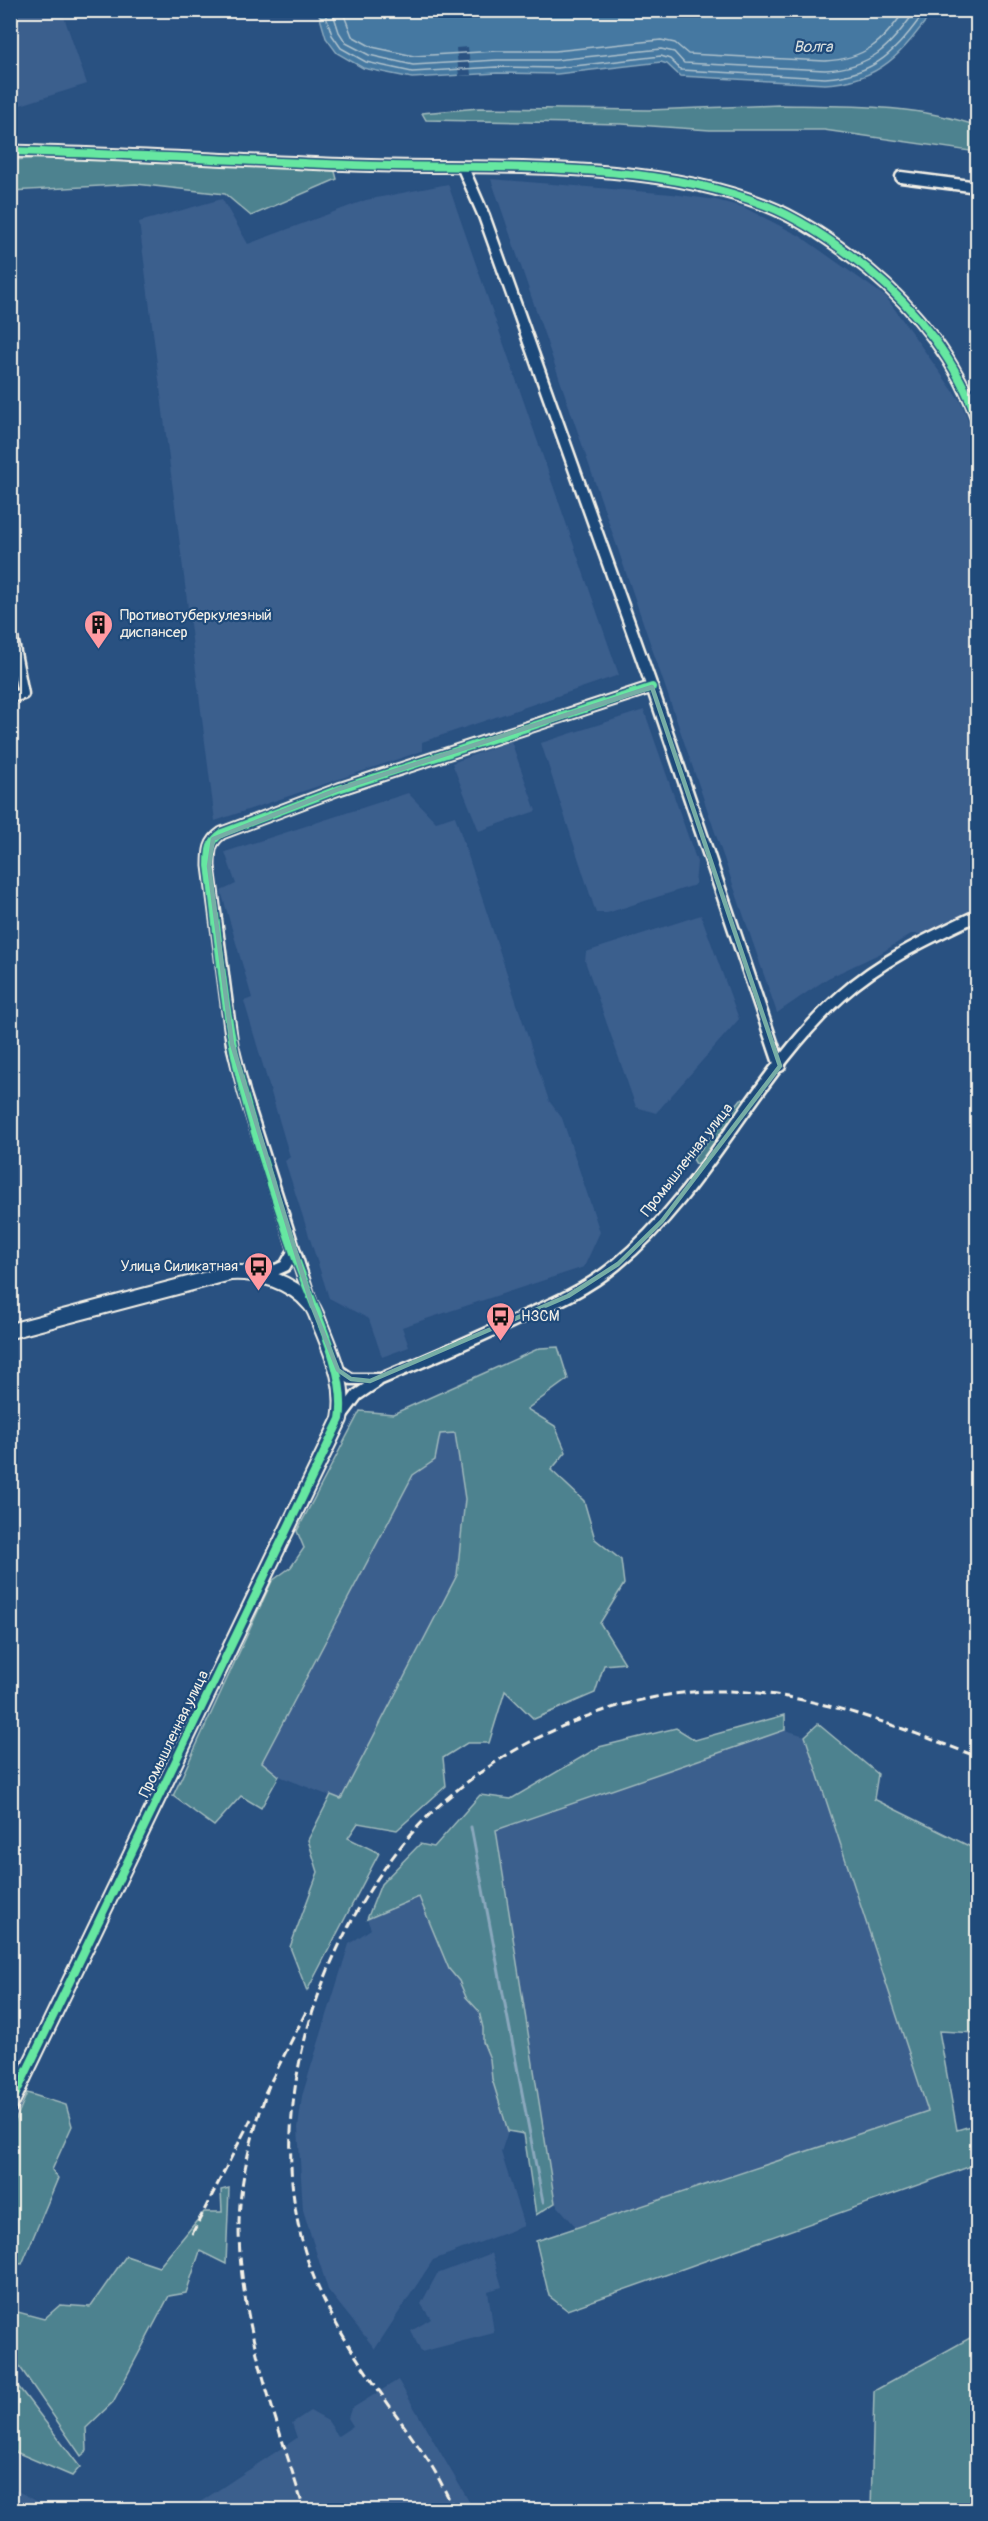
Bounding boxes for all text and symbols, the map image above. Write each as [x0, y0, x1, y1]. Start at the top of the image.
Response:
water label: Волга [794, 37, 834, 57]
place label: Противотуберкулезный диспансер [120, 606, 272, 642]
building icon: Противотуберкулезный диспансер [83, 608, 115, 650]
street label: Промышленная улица [637, 1099, 737, 1221]
bus stop icon: Улица Силикатная [243, 1250, 275, 1292]
place label: Улица Силикатная [121, 1257, 238, 1276]
bus stop icon: НЗСМ [484, 1300, 516, 1342]
place label: НЗСМ [521, 1307, 560, 1326]
street label: Промышленная улица [135, 1667, 213, 1801]

